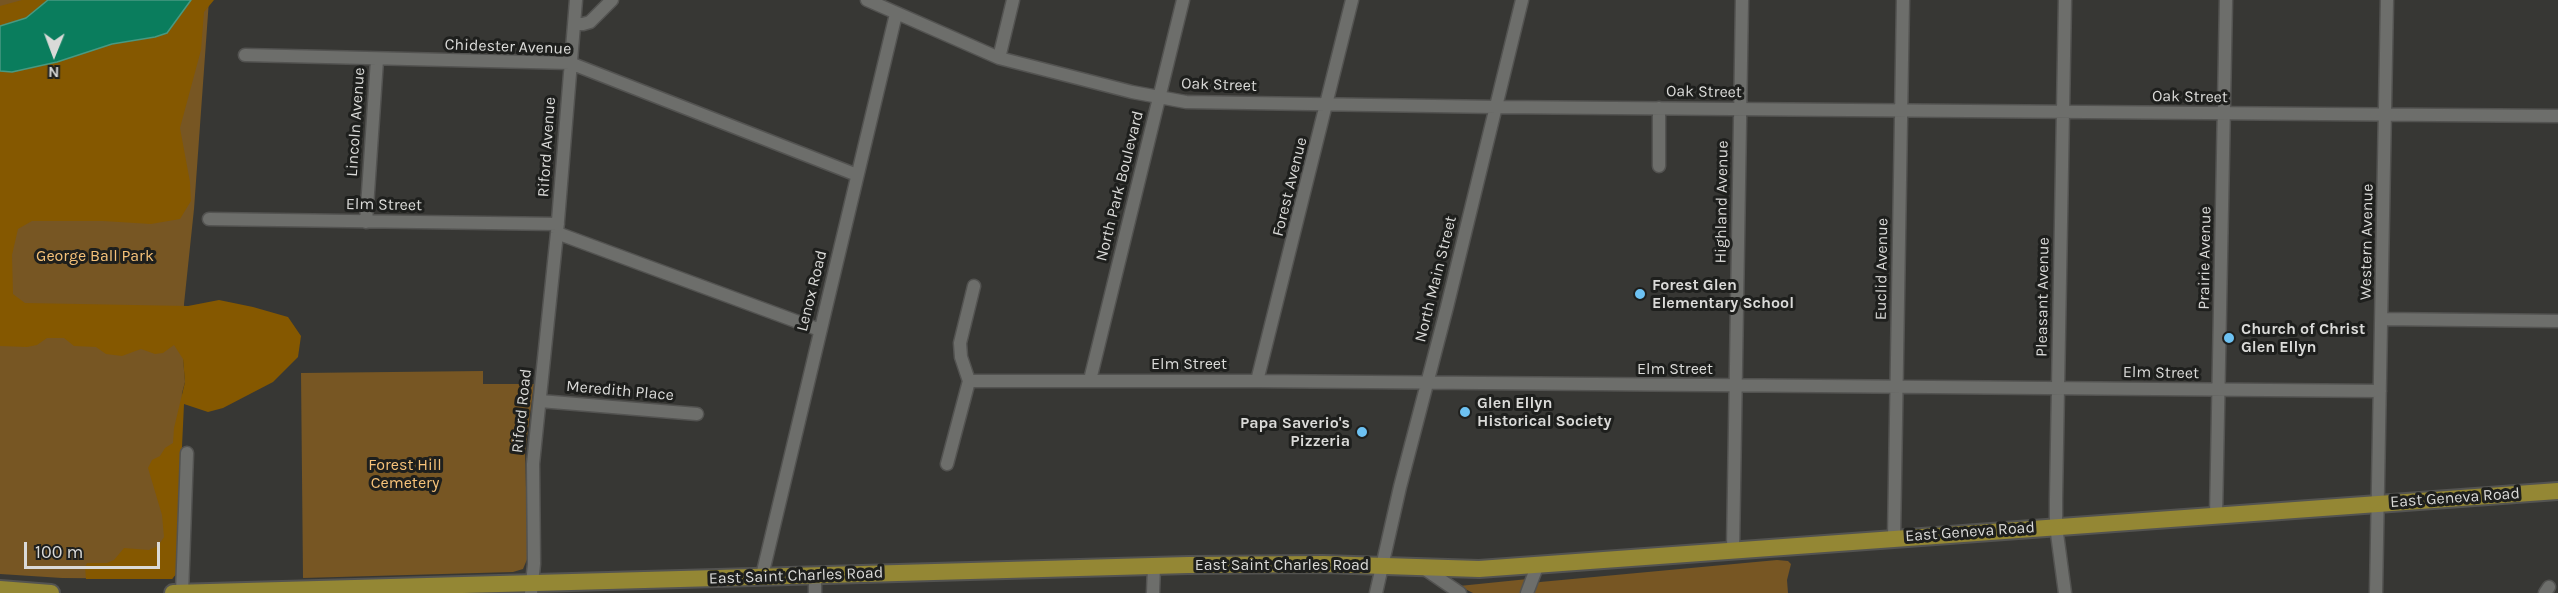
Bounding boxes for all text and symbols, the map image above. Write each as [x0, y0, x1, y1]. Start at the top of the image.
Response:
north arrow [24, 24, 84, 84]
street label: Chidester Avenue [444, 35, 572, 59]
text: N [48, 63, 60, 82]
street label: Lincoln Avenue [343, 67, 369, 177]
street label: Oak Street [1181, 74, 1257, 96]
street label: Oak Street [1666, 82, 1742, 102]
street label: Oak Street [2152, 87, 2228, 107]
street label: Riford Avenue [534, 96, 560, 198]
street label: North Park Boulevard [1092, 109, 1148, 263]
street label: Forest Avenue [1268, 135, 1312, 239]
street label: Highland Avenue [1711, 140, 1733, 264]
street label: Western Avenue [2356, 184, 2378, 300]
street label: Elm Street [346, 195, 422, 215]
street label: Prairie Avenue [2194, 206, 2216, 310]
street label: North Main Street [1411, 214, 1461, 344]
street label: Euclid Avenue [1872, 218, 1892, 320]
street label: Pleasant Avenue [2032, 237, 2054, 357]
park label: George Ball Park [36, 246, 154, 266]
street label: Lenox Road [793, 248, 831, 334]
place label: Forest Glen Elementary School [1652, 275, 1794, 313]
marker: Forest Glen Elementary School [1633, 287, 1647, 301]
place label: Church of Christ Glen Ellyn [2241, 319, 2365, 357]
marker: Church of Christ Glen Ellyn [2222, 331, 2236, 345]
street label: Elm Street [1151, 354, 1227, 374]
street label: Elm Street [1637, 359, 1713, 379]
street label: Elm Street [2123, 363, 2199, 383]
street label: Riford Road [508, 368, 536, 454]
street label: Meredith Place [565, 377, 675, 405]
place label: Glen Ellyn Historical Society [1477, 393, 1611, 431]
marker: Glen Ellyn Historical Society [1458, 405, 1472, 419]
place label: Papa Saverio's Pizzeria [1240, 413, 1350, 451]
marker: Papa Saverio's Pizzeria [1355, 425, 1369, 439]
park label: Forest Hill Cemetery [368, 455, 442, 493]
street label: East Geneva Road [2390, 484, 2520, 512]
street label: East Geneva Road [1905, 518, 2035, 546]
scale bar [27, 530, 164, 568]
text: 100 m [35, 541, 83, 563]
street label: East Saint Charles Road [1195, 555, 1369, 575]
street label: East Saint Charles Road [708, 563, 884, 589]

